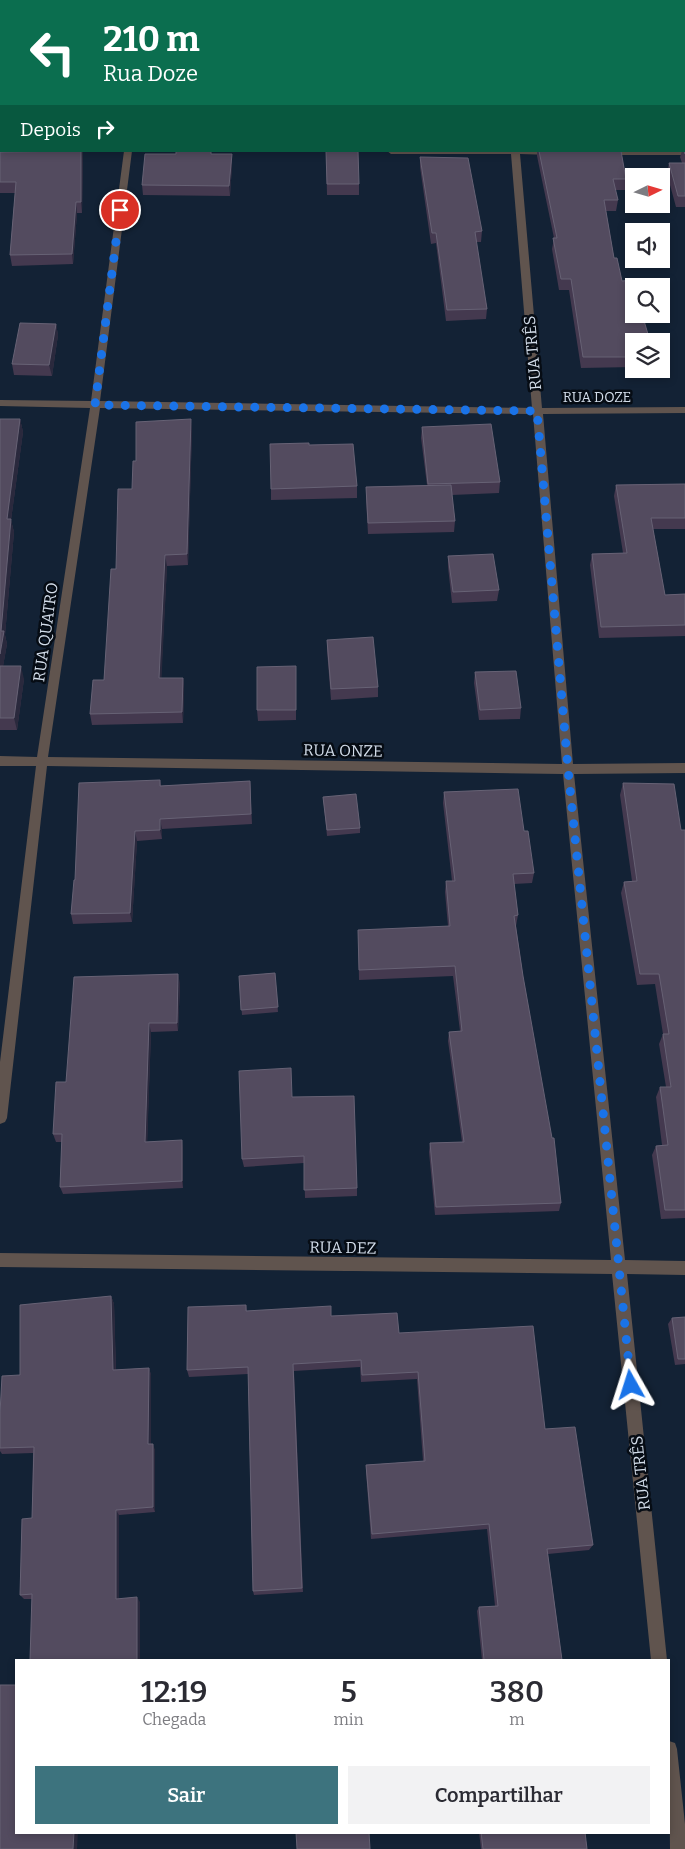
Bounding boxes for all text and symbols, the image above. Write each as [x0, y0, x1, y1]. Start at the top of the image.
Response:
text: 210 m [103, 18, 200, 60]
icon: left [20, 20, 85, 85]
text: Rua Doze [103, 60, 198, 87]
icon: right [91, 115, 119, 143]
text: Depois [20, 118, 81, 141]
north arrow [625, 168, 670, 212]
map controls [625, 168, 670, 378]
pin [99, 189, 141, 231]
icon: arrive [106, 196, 134, 224]
button: sound [625, 223, 670, 268]
button: search [625, 278, 670, 323]
street label: RUA TRÊS [519, 315, 545, 391]
button: layers [625, 333, 670, 378]
street label: RUA DOZE [563, 389, 631, 406]
street label: RUA QUATRO [29, 581, 62, 683]
street label: RUA ONZE [303, 740, 383, 761]
street label: RUA DEZ [309, 1237, 377, 1258]
position arrow [604, 1358, 656, 1410]
street label: RUA TRÊS [626, 1435, 654, 1511]
text: 12:19 [141, 1674, 208, 1710]
text: 5 [340, 1674, 357, 1710]
text: 380 [490, 1674, 544, 1710]
text: Chegada [142, 1710, 206, 1729]
text: min [333, 1710, 364, 1729]
text: m [509, 1710, 524, 1729]
button: Sair [35, 1766, 338, 1824]
button: Compartilhar [348, 1766, 650, 1824]

